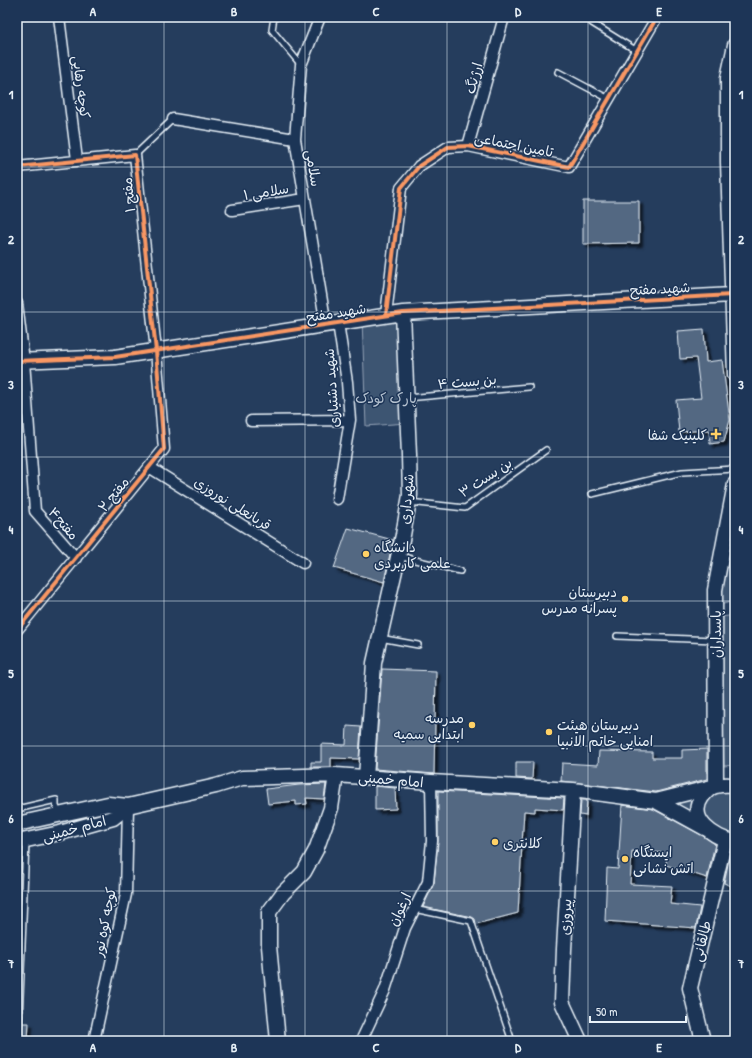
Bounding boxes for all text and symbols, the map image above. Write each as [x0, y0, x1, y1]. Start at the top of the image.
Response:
text: A [90, 2, 97, 20]
text: B [231, 2, 238, 20]
text: C [372, 2, 380, 20]
text: D [515, 2, 522, 20]
text: E [656, 2, 662, 20]
street label: کوچه رهایی [68, 54, 95, 120]
street label: ارژنگ [459, 60, 487, 96]
text: 1 [9, 85, 14, 103]
text: 1 [739, 85, 744, 103]
street label: تامین اجتماعی [473, 127, 556, 161]
street label: سلامی [302, 148, 326, 188]
street label: مفتح ۱ [117, 176, 140, 214]
street label: سلامی ۱ [242, 178, 290, 204]
text: 2 [8, 230, 15, 248]
text: 2 [738, 230, 745, 248]
street label: شهید مفتح [629, 277, 691, 300]
street label: شهید مفتح [305, 298, 368, 327]
street label: شهید دشتیاری [319, 348, 343, 428]
street label: بن بست ۴ [437, 369, 497, 393]
text: 3 [8, 375, 14, 393]
text: 3 [738, 375, 744, 393]
park label: پارک کودک [355, 388, 417, 408]
place label: کلینیک شفا [648, 425, 707, 444]
marker: کلینیک شفا [710, 428, 722, 440]
street label: بن بست ۳ [455, 453, 515, 501]
street label: قربانعلی نوروزی [191, 472, 275, 534]
street label: مفتح ۲ [93, 473, 134, 516]
street label: شهرداری [394, 473, 418, 525]
street label: مفتح۴ [44, 503, 84, 544]
text: 4 [9, 520, 14, 538]
text: 4 [739, 520, 744, 538]
place label: دانشگاه علمی کاربردی [374, 537, 450, 572]
marker: دانشگاه علمی کاربردی [361, 549, 371, 559]
place label: دبیرستان پسرانه مدرس [541, 582, 617, 618]
marker: دبیرستان پسرانه مدرس [620, 594, 630, 604]
street label: پاسداران [706, 610, 726, 658]
text: 5 [8, 664, 14, 682]
text: 5 [738, 664, 744, 682]
place label: مدرسه ابتدایی سمیه [394, 708, 464, 743]
place label: دبیرستان هیئت امنایی خاتم الانبیا [557, 715, 653, 752]
marker: مدرسه ابتدایی سمیه [467, 720, 477, 730]
marker: دبیرستان هیئت امنایی خاتم الانبیا [544, 727, 554, 737]
street label: امام خمینی [357, 767, 424, 793]
text: 6 [8, 809, 14, 827]
text: 6 [738, 809, 744, 827]
street label: امام خمینی [40, 810, 109, 848]
place label: کلانتری [503, 833, 542, 852]
marker: کلانتری [490, 837, 500, 847]
place label: ایستگاه اتش نشانی [633, 842, 694, 877]
marker: ایستگاه اتش نشانی [620, 854, 630, 864]
street label: کوچه کوه نور [88, 886, 121, 960]
street label: ارغوان [383, 889, 415, 929]
street label: پیروزی [555, 898, 576, 936]
street label: طالقانی [687, 919, 715, 963]
text: 7 [7, 954, 15, 972]
text: 7 [737, 954, 745, 972]
scale bar [590, 998, 686, 1024]
text: 50 m [596, 1003, 617, 1020]
text: A [90, 1038, 97, 1056]
text: B [231, 1038, 238, 1056]
text: C [372, 1038, 380, 1056]
text: D [515, 1038, 522, 1056]
text: E [656, 1038, 662, 1056]

